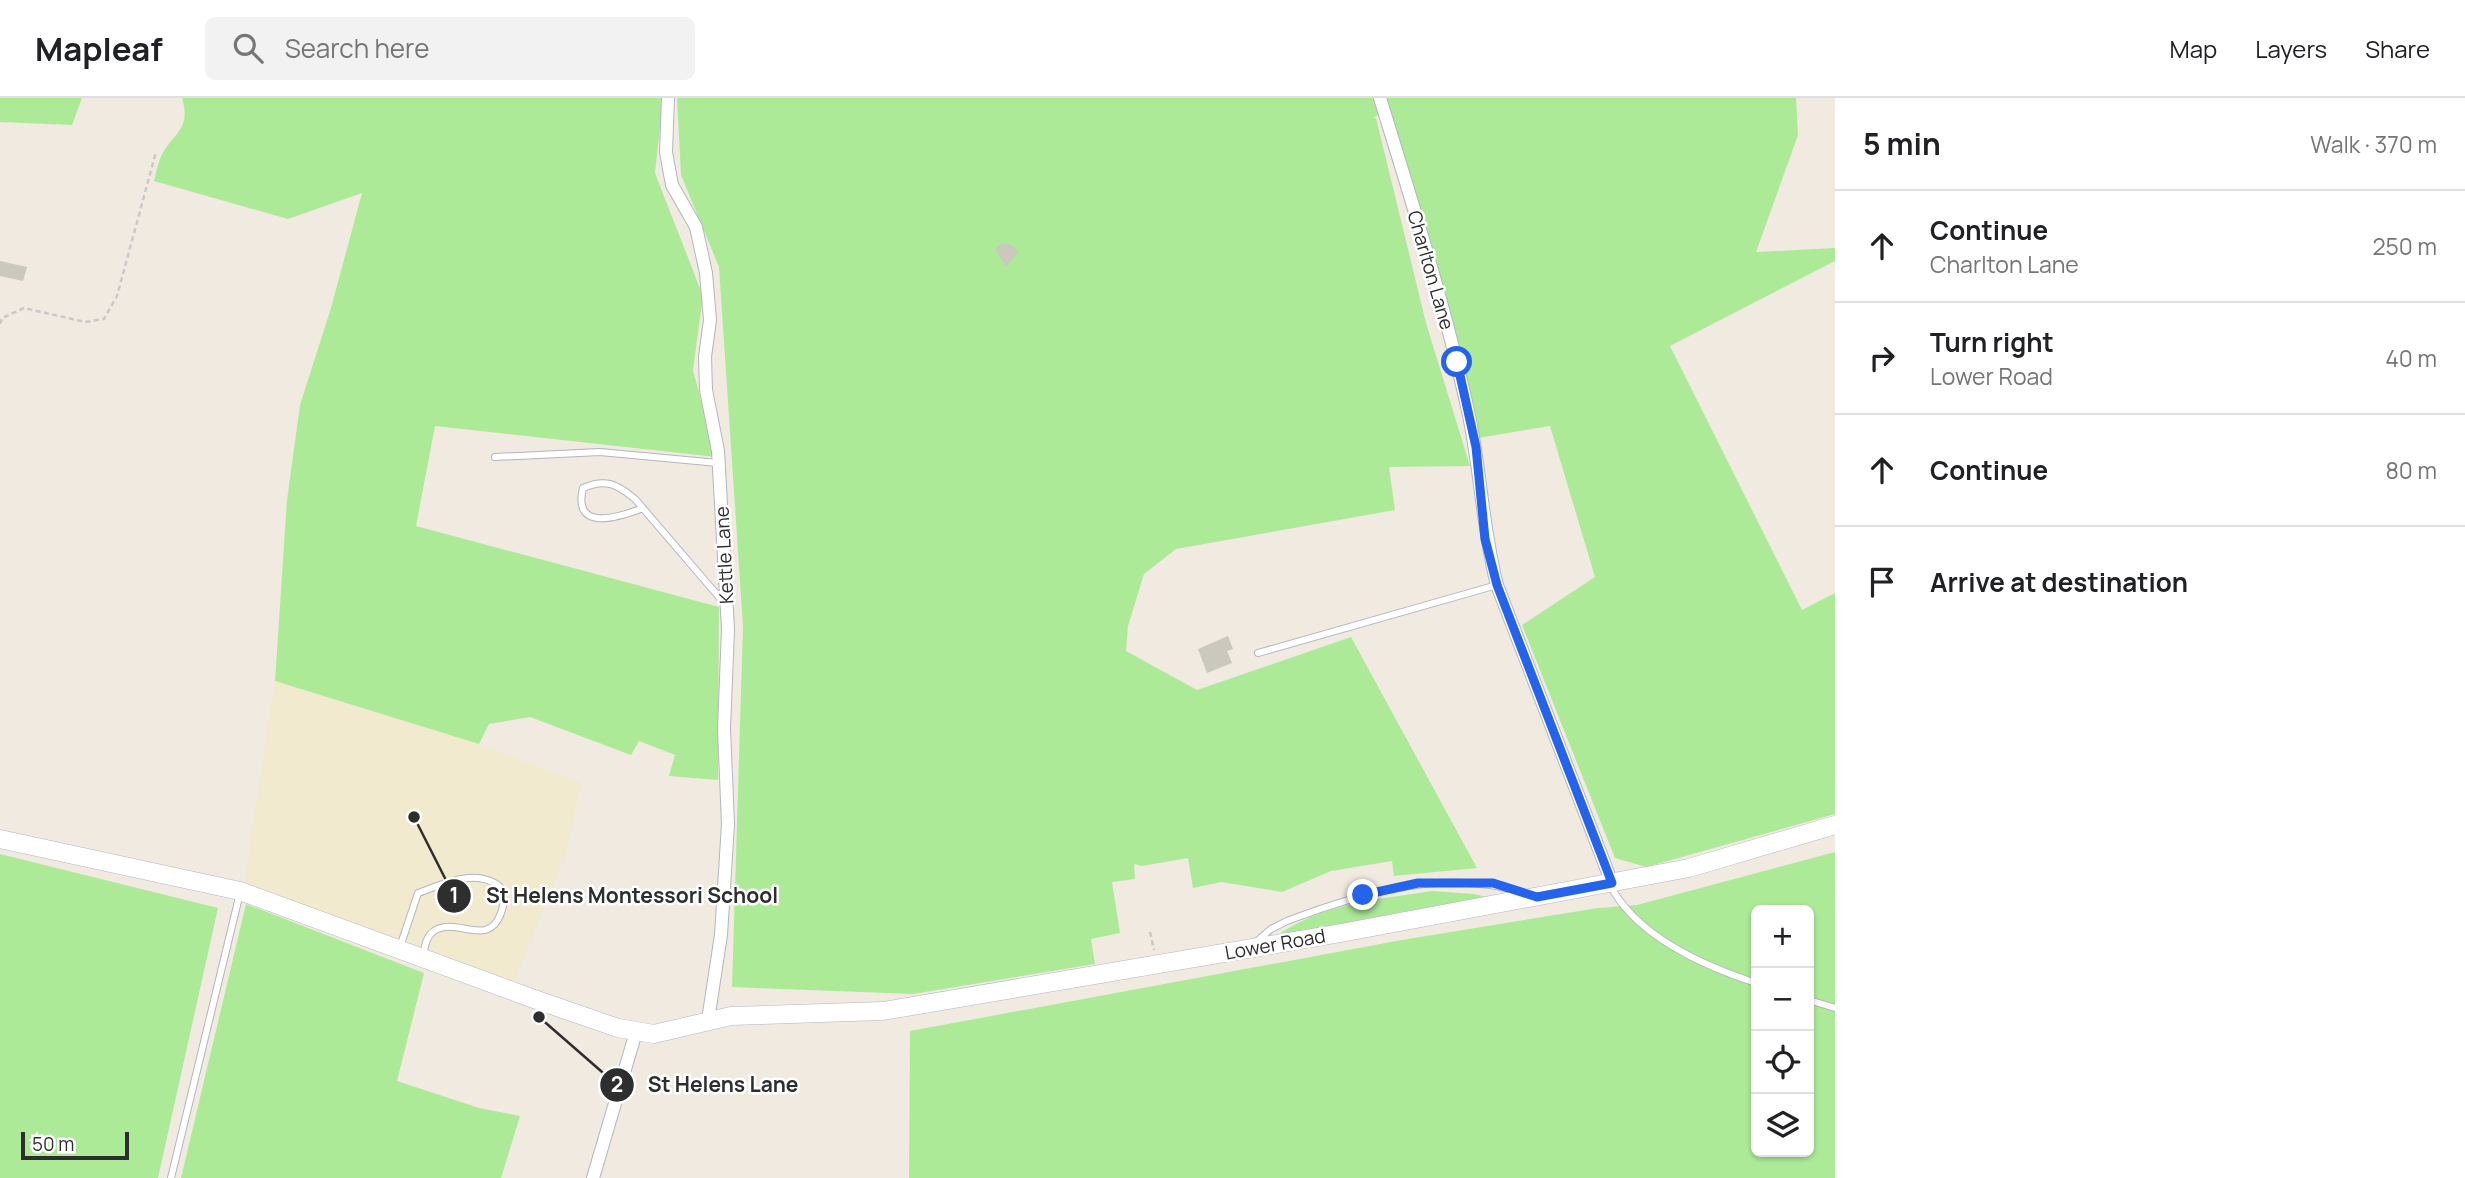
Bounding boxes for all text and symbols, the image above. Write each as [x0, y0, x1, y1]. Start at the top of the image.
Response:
search box [205, 17, 695, 80]
text: Mapleaf [35, 26, 163, 71]
icon: search [229, 29, 267, 67]
text: Search here [285, 30, 429, 66]
text: Map [2170, 32, 2217, 65]
text: Layers [2255, 32, 2327, 65]
text: Share [2365, 32, 2430, 65]
text: 5 min [1863, 123, 1941, 164]
text: Walk · 370 m [2310, 128, 2437, 160]
street label: Charlton Lane [1402, 207, 1460, 333]
text: Continue [1930, 212, 2048, 248]
icon: ahead [1863, 227, 1901, 265]
text: 250 m [2372, 230, 2437, 262]
text: Charlton Lane [1930, 248, 2079, 280]
text: Turn right [1930, 324, 2054, 360]
icon: right [1863, 339, 1901, 377]
text: 40 m [2385, 342, 2437, 374]
route start [1441, 346, 1472, 377]
text: Lower Road [1930, 360, 2053, 392]
icon: ahead [1863, 451, 1901, 489]
text: Continue [1930, 452, 2048, 488]
text: 80 m [2386, 454, 2437, 486]
street label: Kettle Lane [708, 506, 740, 604]
icon: arrive [1863, 563, 1901, 601]
text: Arrive at destination [1930, 564, 2188, 600]
callout: St Helens Montessori School [437, 875, 792, 917]
route end [1347, 879, 1378, 910]
text: 1 [449, 881, 459, 909]
text: St Helens Montessori School [486, 881, 778, 909]
map controls [1751, 905, 1814, 1157]
button: + [1751, 905, 1814, 968]
street label: Lower Road [1223, 922, 1327, 966]
button: − [1751, 968, 1814, 1031]
button: locate [1751, 1031, 1814, 1094]
callout: St Helens Lane [599, 1064, 813, 1106]
text: 2 [611, 1070, 623, 1098]
text: St Helens Lane [648, 1070, 798, 1098]
button: layers [1751, 1094, 1814, 1157]
scale bar [21, 1129, 130, 1161]
text: 50 m [32, 1131, 74, 1157]

